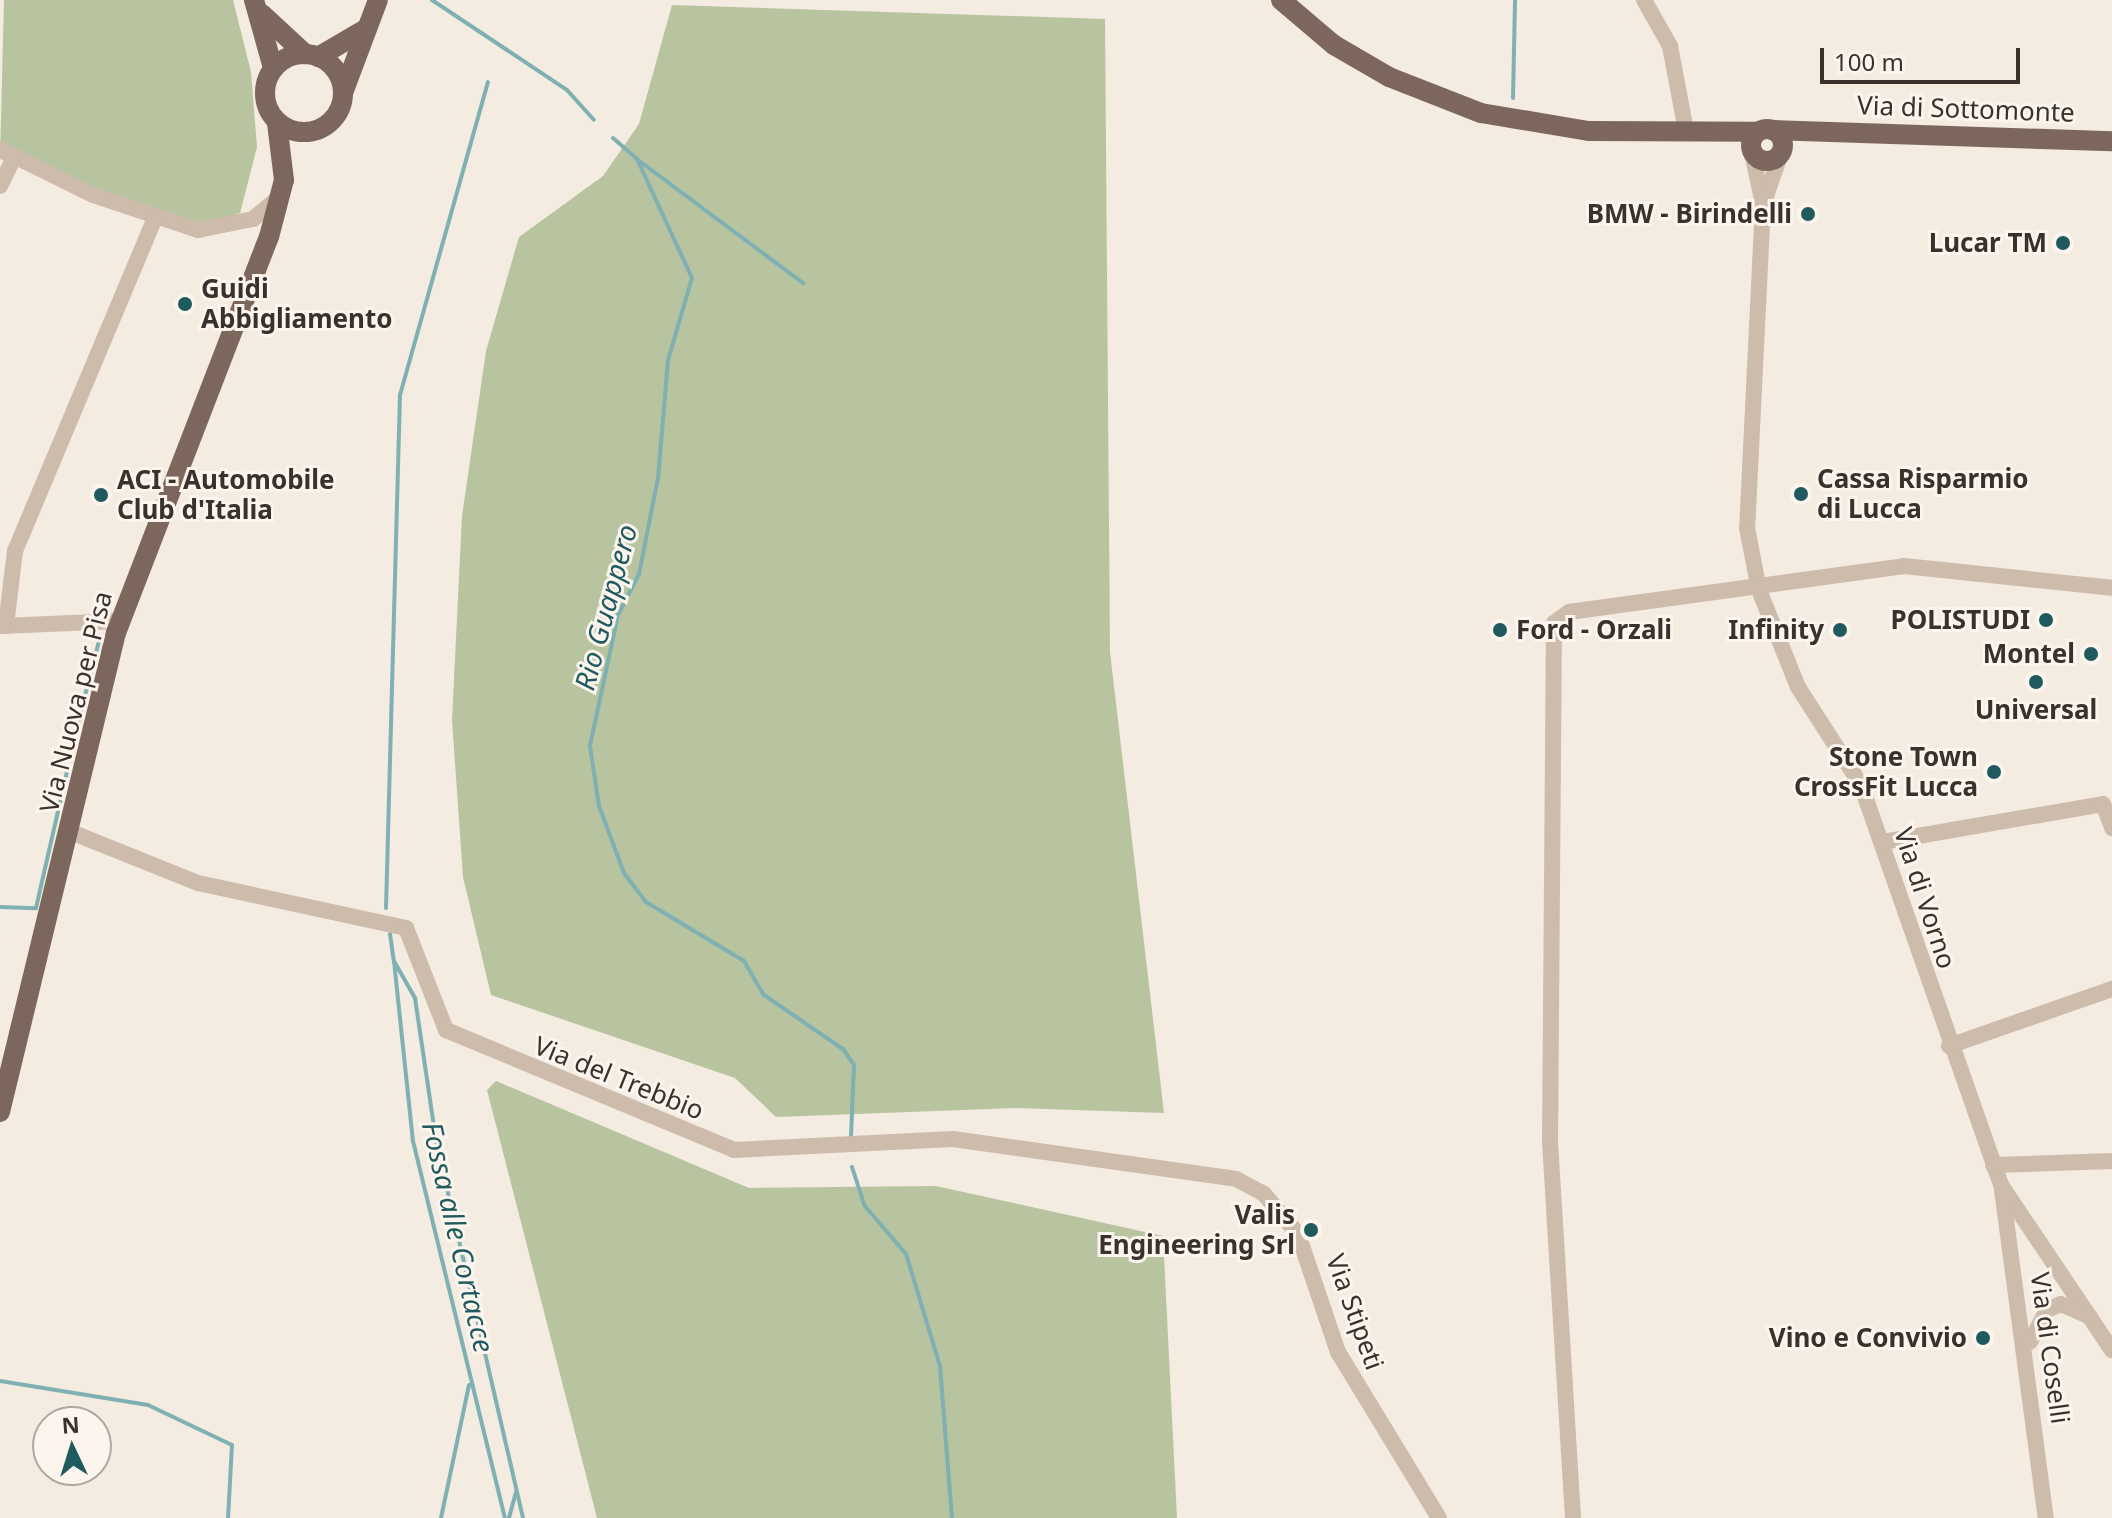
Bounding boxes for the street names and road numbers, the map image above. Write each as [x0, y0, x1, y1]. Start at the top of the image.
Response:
street label: Via di Sottomonte [1857, 90, 2075, 128]
street label: Via Nuova per Pisa [33, 588, 119, 816]
street label: Via di Vorno [1888, 824, 1962, 972]
street label: Via del Trebbio [530, 1030, 708, 1126]
street label: Via Stipeti [1320, 1250, 1390, 1374]
street label: Via di Coselli [2024, 1270, 2076, 1426]

